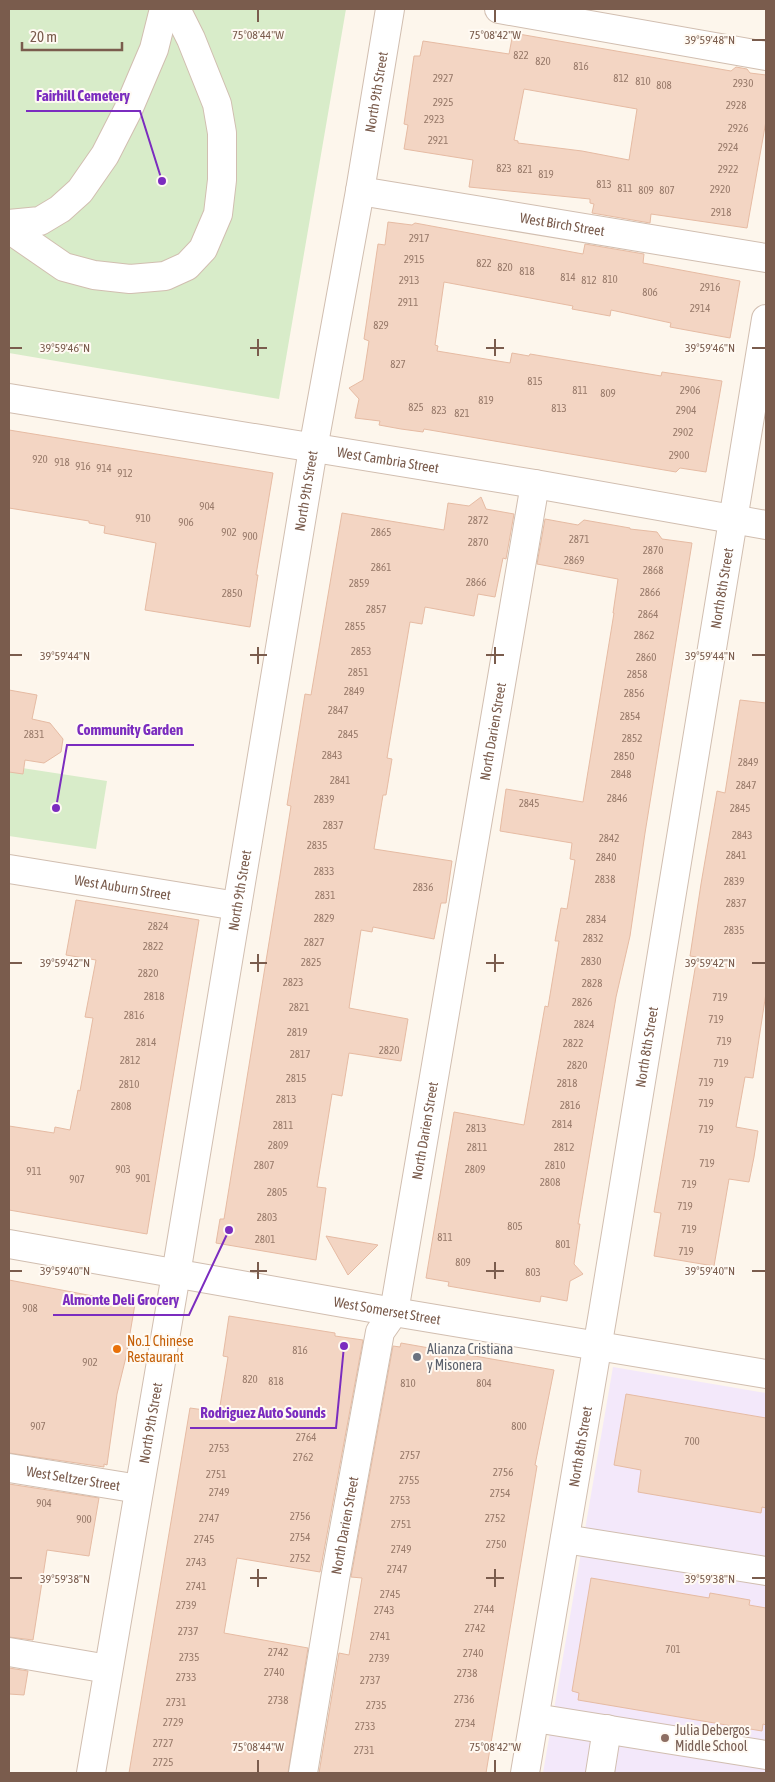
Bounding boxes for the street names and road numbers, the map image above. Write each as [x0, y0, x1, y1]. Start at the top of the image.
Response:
street label: North 9th Street [362, 50, 391, 134]
street label: West Birch Street [519, 210, 606, 239]
street label: West Cambria Street [336, 444, 440, 476]
street label: North 9th Street [291, 449, 321, 533]
street label: North 8th Street [707, 547, 736, 630]
street label: North Darien Street [477, 681, 509, 782]
street label: North 9th Street [225, 849, 254, 932]
street label: West Auburn Street [73, 872, 172, 903]
street label: North 8th Street [632, 1005, 661, 1089]
street label: North Darien Street [409, 1080, 441, 1181]
street label: West Somerset Street [333, 1294, 442, 1328]
street label: North 9th Street [136, 1381, 165, 1465]
street label: North 8th Street [566, 1405, 595, 1488]
street label: West Seltzer Street [25, 1463, 121, 1494]
street label: North Darien Street [328, 1475, 362, 1576]

